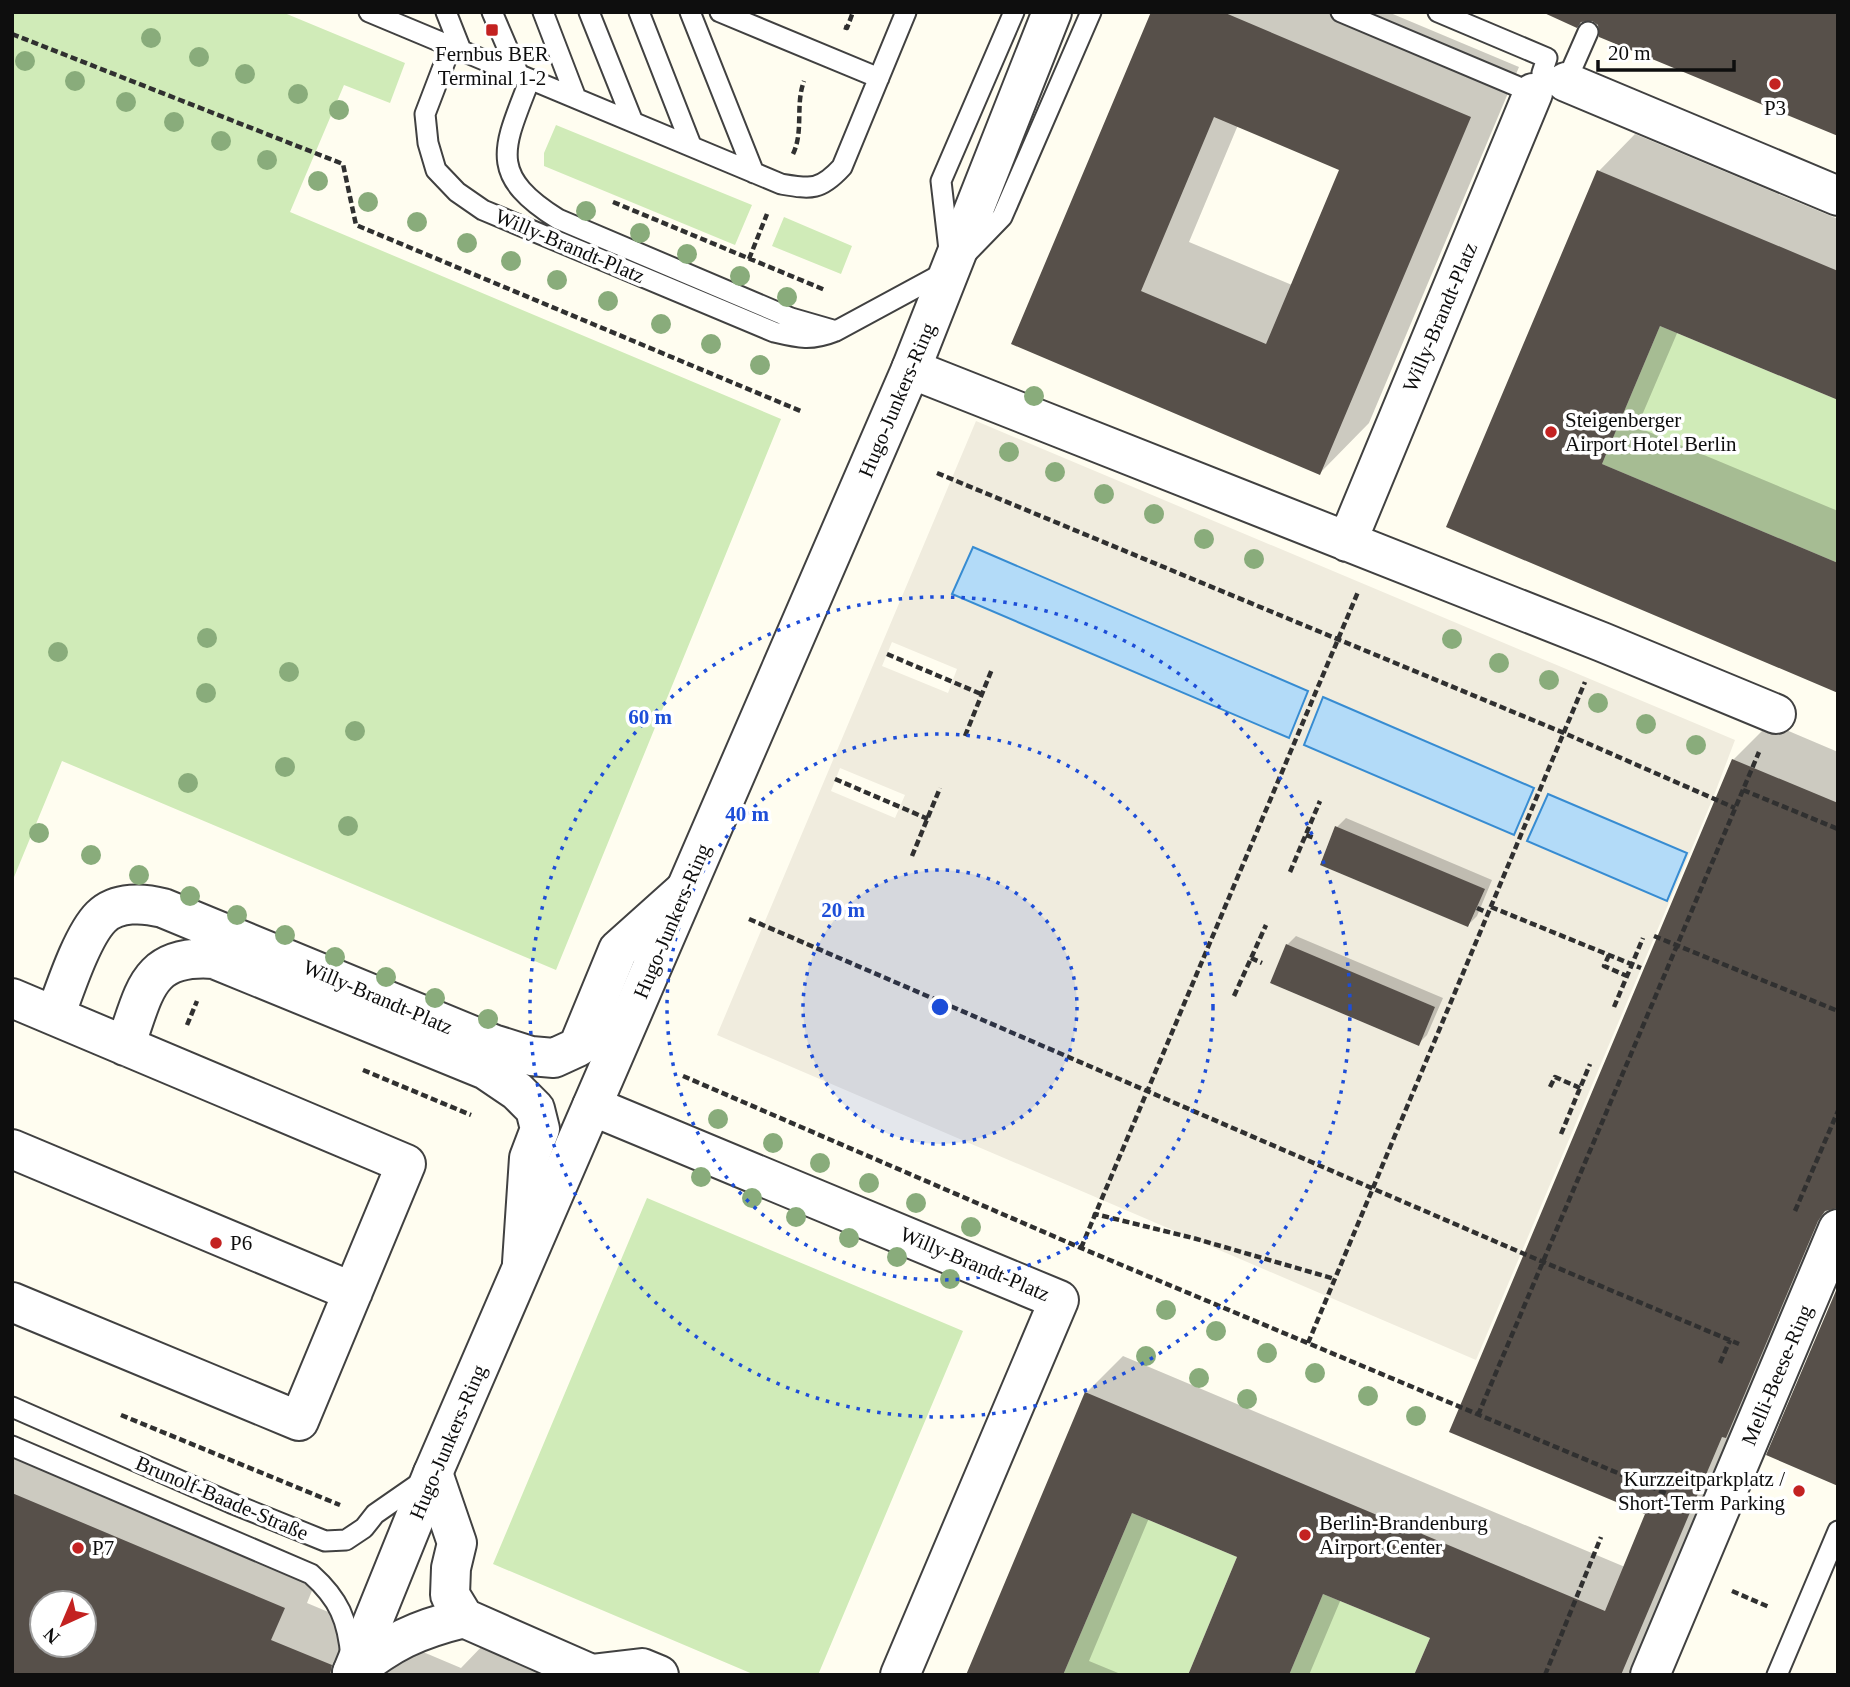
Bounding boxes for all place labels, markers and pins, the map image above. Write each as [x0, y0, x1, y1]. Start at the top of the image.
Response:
marker: Fernbus BER Terminal 1-2 [484, 22, 500, 38]
place label: Fernbus BER Terminal 1-2 [435, 42, 549, 90]
marker: P3 [1767, 76, 1783, 92]
place label: P3 [1764, 96, 1786, 120]
place label: Steigenberger Airport Hotel Berlin [1565, 408, 1737, 456]
marker: Steigenberger Airport Hotel Berlin [1543, 424, 1559, 440]
centre of rings [928, 995, 952, 1019]
place label: P6 [230, 1231, 252, 1255]
marker: P6 [208, 1235, 224, 1251]
place label: Kurzzeitparkplatz / Short-Term Parking [1618, 1467, 1785, 1515]
marker: Kurzzeitparkplatz / Short-Term Parking [1791, 1483, 1807, 1499]
place label: Berlin-Brandenburg Airport Center [1319, 1511, 1488, 1559]
marker: Berlin-Brandenburg Airport Center [1297, 1527, 1313, 1543]
place label: P7 [92, 1536, 114, 1560]
marker: P7 [70, 1540, 86, 1556]

